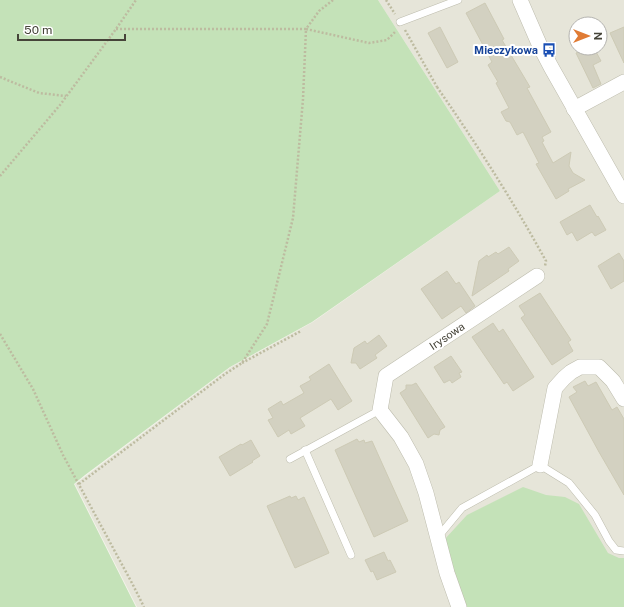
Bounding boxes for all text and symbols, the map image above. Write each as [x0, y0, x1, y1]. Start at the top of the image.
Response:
scale bar [18, 16, 125, 42]
north arrow [568, 16, 608, 56]
text: 50 m [24, 23, 52, 37]
text: N [592, 32, 604, 40]
bus stop icon: Mieczykowa [541, 42, 557, 58]
place label: Mieczykowa [474, 44, 538, 56]
street label: Irysowa [427, 320, 467, 352]

